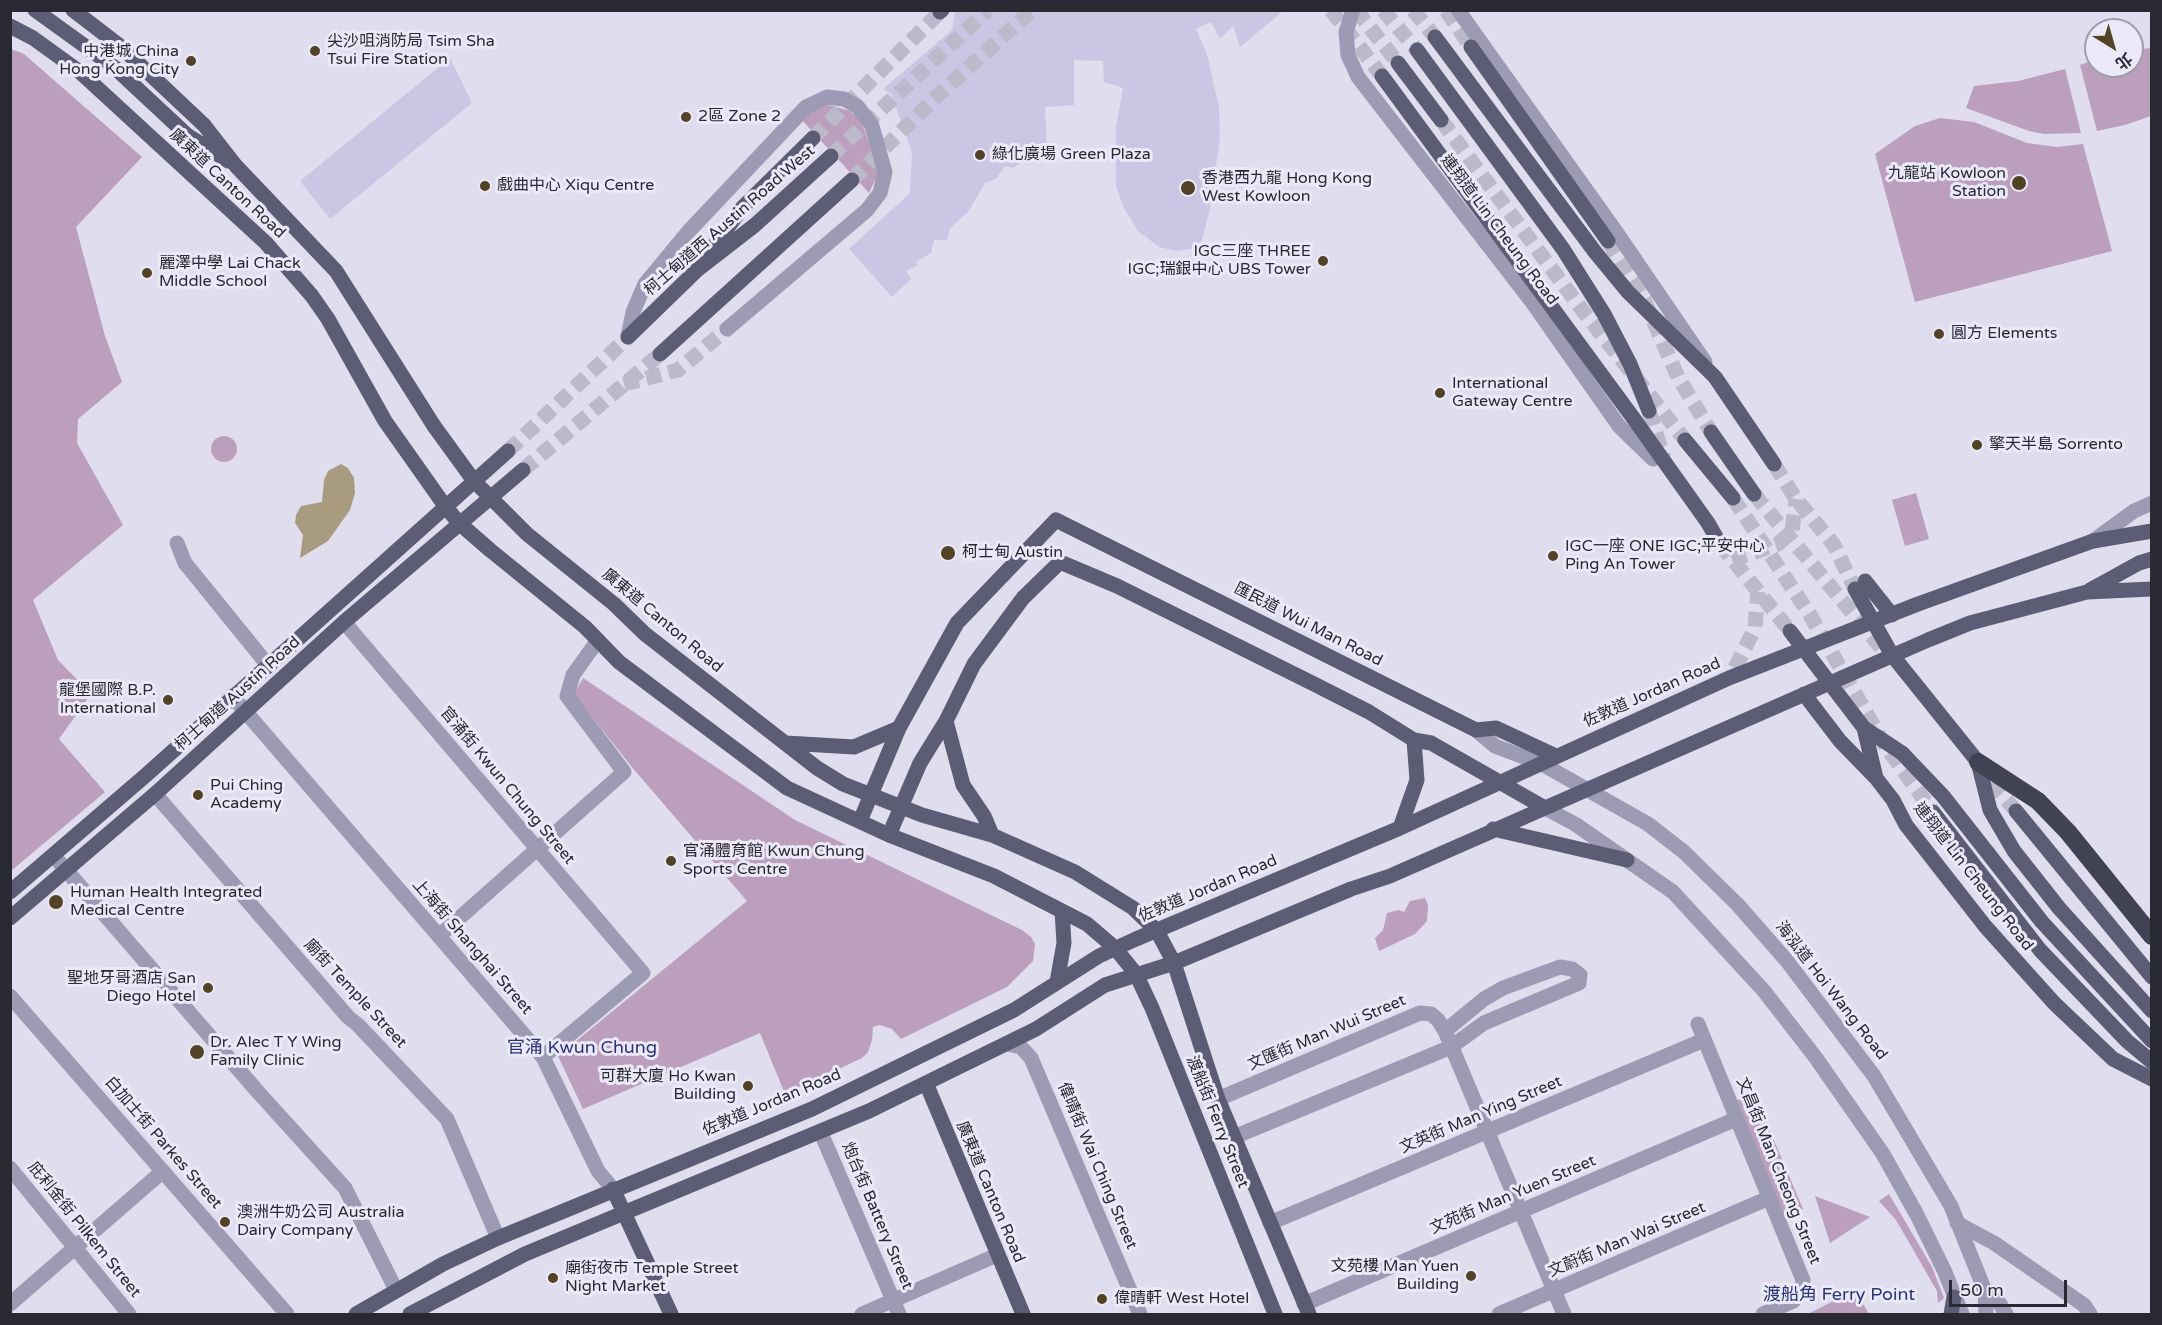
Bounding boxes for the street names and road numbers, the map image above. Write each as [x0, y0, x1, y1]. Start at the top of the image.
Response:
street label: 廣東道 Canton Road [165, 125, 289, 243]
street label: 柯士甸道西 Austin Road West [641, 142, 819, 300]
street label: 連翔道 Lin Cheung Road [1436, 151, 1562, 309]
street label: 廣東道 Canton Road [598, 565, 726, 677]
street label: 匯民道 Wui Man Road [1231, 579, 1385, 671]
street label: 柯士甸道 Austin Road [172, 633, 304, 755]
street label: 佐敦道 Jordan Road [1580, 654, 1724, 732]
street label: 官涌街 Kwun Chung Street [436, 703, 578, 869]
street label: 連翔道 Lin Cheung Road [1909, 799, 2037, 955]
street label: 佐敦道 Jordan Road [1136, 851, 1280, 927]
street label: 上海街 Shanghai Street [408, 875, 536, 1019]
street label: 海泓道 Hoi Wang Road [1771, 918, 1891, 1064]
street label: 廟街 Temple Street [300, 936, 410, 1052]
street label: 文匯街 Man Wui Street [1245, 991, 1409, 1075]
street label: 渡船街 Ferry Street [1182, 1053, 1252, 1191]
street label: 佐敦道 Jordan Road [700, 1065, 844, 1141]
street label: 文英街 Man Ying Street [1397, 1072, 1565, 1158]
street label: 白加士街 Parkes Street [100, 1073, 226, 1213]
street label: 文昌街 Man Cheong Street [1732, 1075, 1824, 1267]
street label: 偉晴街 Wai Ching Street [1053, 1080, 1141, 1252]
street label: 廣東道 Canton Road [952, 1118, 1028, 1266]
street label: 炮台街 Battery Street [837, 1140, 917, 1292]
street label: 文苑街 Man Yuen Street [1427, 1151, 1599, 1239]
street label: 庇利金街 Pilkem Street [23, 1158, 145, 1302]
street label: 文蔚街 Man Wai Street [1546, 1198, 1708, 1282]

